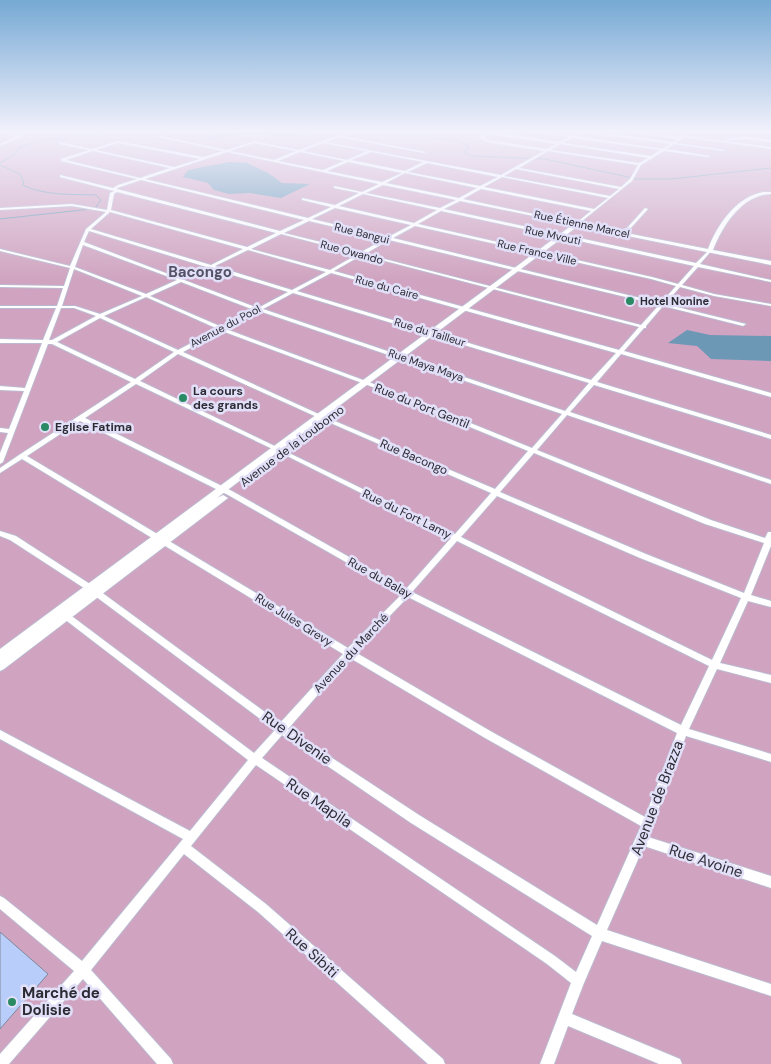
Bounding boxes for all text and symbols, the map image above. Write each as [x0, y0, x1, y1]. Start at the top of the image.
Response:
street label: Rue Étienne Marcel [533, 207, 631, 241]
street label: Rue Bangui [333, 219, 391, 247]
street label: Rue Mvouti [524, 222, 582, 248]
street label: Rue France Ville [496, 236, 578, 268]
street label: Rue Owando [319, 237, 385, 267]
district label: Bacongo [168, 262, 232, 282]
street label: Rue du Caire [354, 272, 420, 302]
place label: Hotel Nonine [640, 294, 709, 308]
marker: Hotel Nonine [624, 295, 636, 307]
street label: Avenue du Pool [187, 302, 263, 350]
street label: Rue du Tailleur [393, 315, 467, 349]
street label: Rue Maya Maya [387, 346, 465, 384]
street label: Rue du Port Gentil [372, 380, 472, 432]
place label: La cours des grands [193, 383, 258, 413]
marker: La cours des grands [177, 392, 189, 404]
street label: Avenue de la Loubomo [237, 402, 347, 490]
place label: Eglise Fatima [55, 419, 132, 435]
marker: Eglise Fatima [39, 421, 51, 433]
street label: Rue Bacongo [378, 436, 450, 478]
street label: Rue du Fort Lamy [360, 485, 455, 543]
street label: Rue du Balay [345, 554, 415, 602]
street label: Rue Jules Grevy [252, 590, 336, 650]
street label: Avenue du Marché [310, 610, 392, 696]
street label: Rue Divenie [258, 707, 336, 769]
street label: Avenue de Brazza [626, 738, 688, 858]
street label: Rue Mapila [282, 774, 356, 832]
street label: Rue Avoine [667, 840, 745, 882]
street label: Rue Sibiti [281, 924, 343, 982]
place label: Marché de Dolisie [22, 983, 100, 1020]
marker: Marché de Dolisie [6, 996, 18, 1008]

